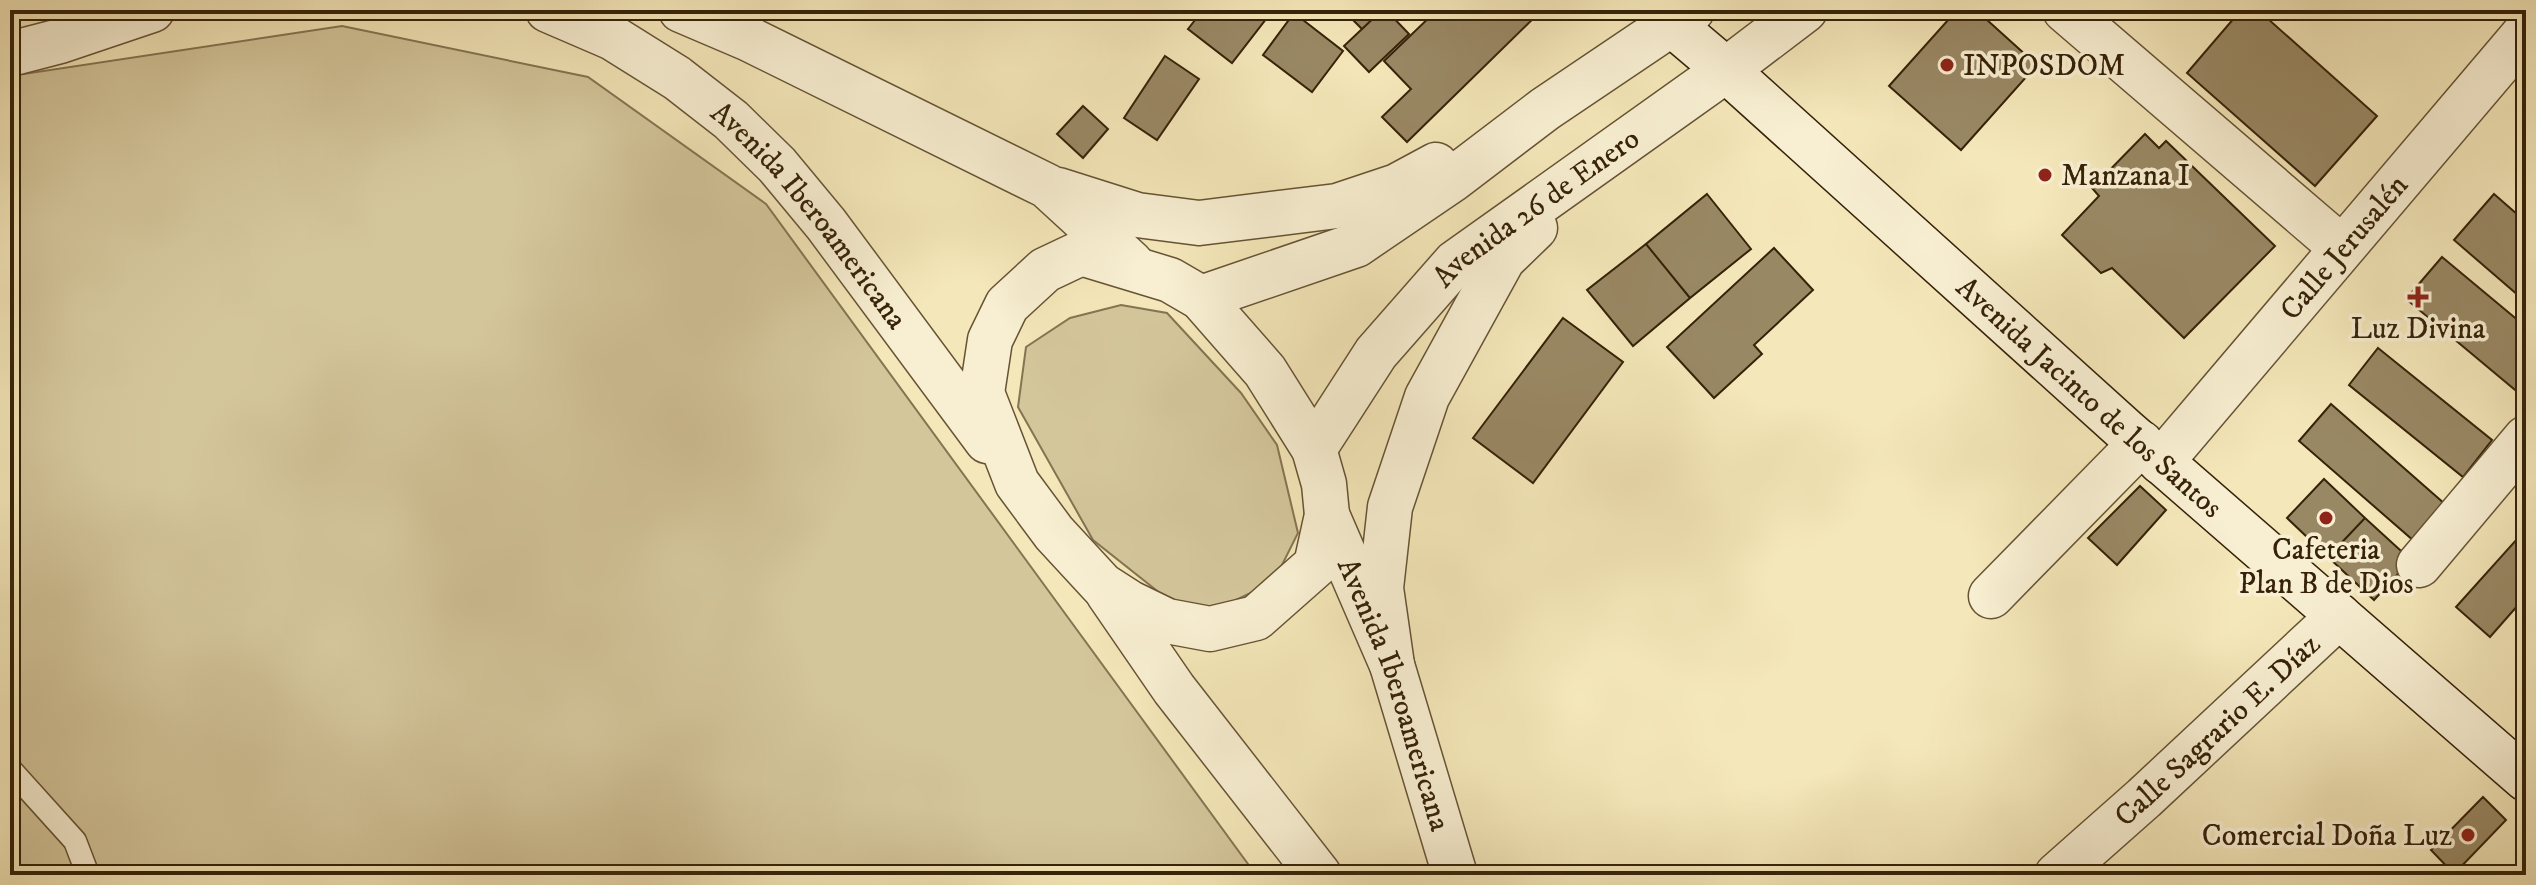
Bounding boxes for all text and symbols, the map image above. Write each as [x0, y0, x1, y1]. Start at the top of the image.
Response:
place label: INPOSDOM [1963, 48, 2125, 85]
marker: INPOSDOM [1938, 56, 1956, 74]
street label: Avenida Iberoamericana [703, 94, 915, 337]
street label: Avenida 26 de Enero [1425, 121, 1647, 296]
place label: Manzana I [2061, 158, 2190, 195]
marker: Manzana I [2036, 166, 2054, 184]
street label: Calle Jerusalén [2273, 168, 2417, 328]
street label: Avenida Jacinto de los Santos [1948, 270, 2230, 527]
marker: Luz Divina [2409, 288, 2427, 306]
place label: Luz Divina [2351, 311, 2486, 348]
marker: Cafeteria Plan B de Dios [2317, 509, 2335, 527]
place label: Cafeteria Plan B de Dios [2238, 532, 2414, 603]
street label: Avenida Iberoamericana [1328, 553, 1458, 836]
street label: Calle Sagrario E. Díaz [2107, 626, 2328, 835]
place label: Comercial Doña Luz [2202, 818, 2452, 855]
marker: Comercial Doña Luz [2459, 826, 2477, 844]

